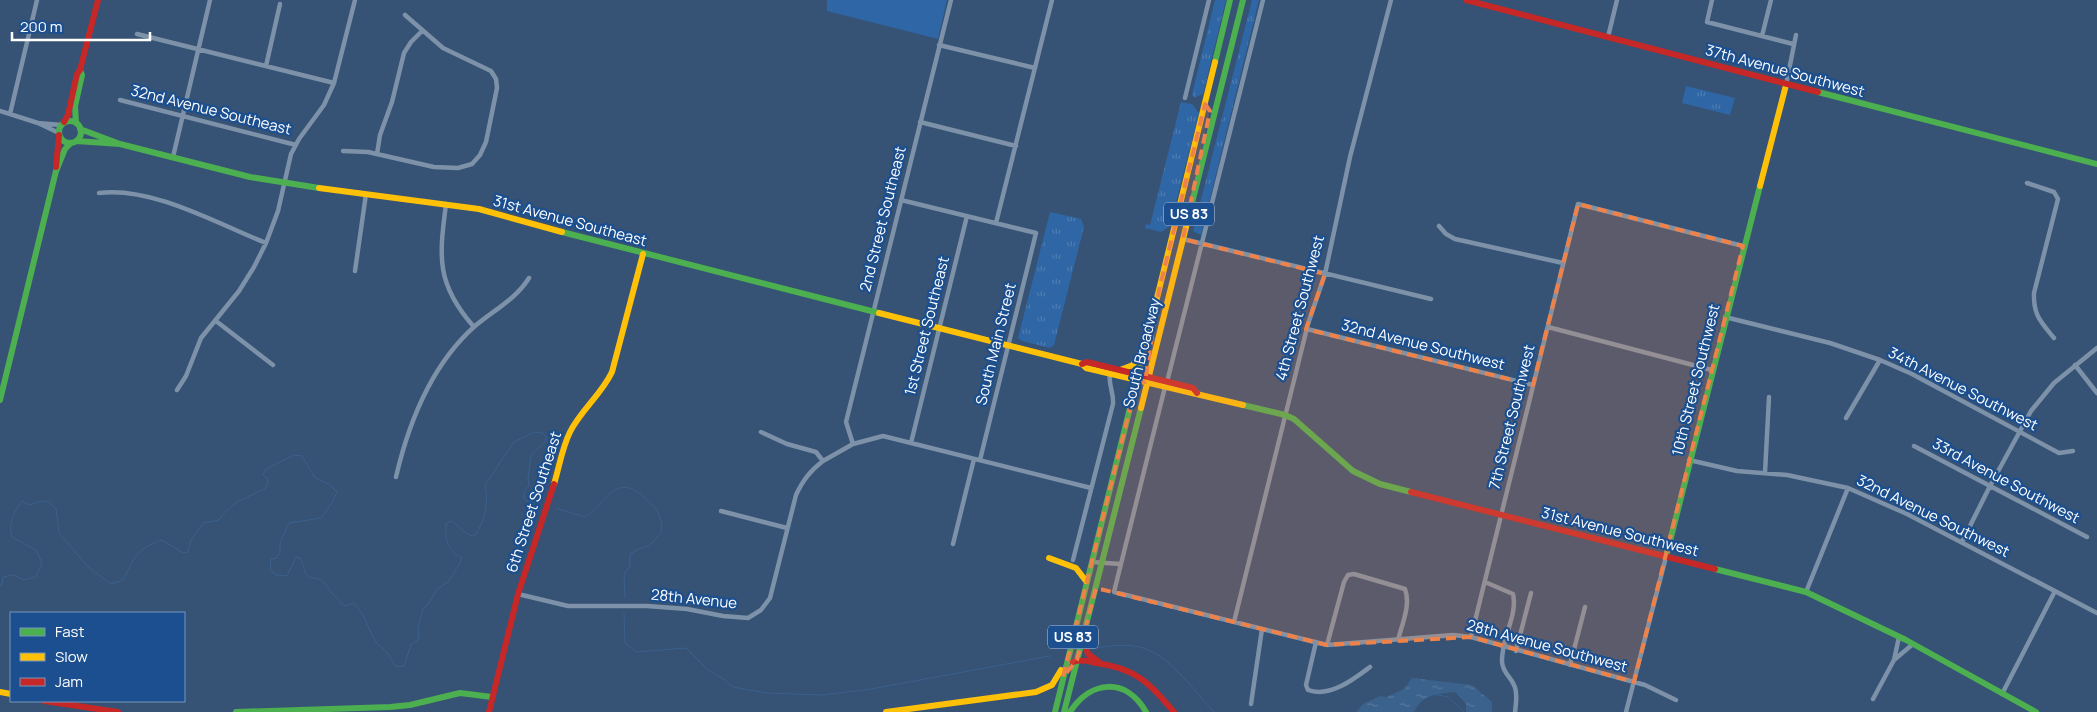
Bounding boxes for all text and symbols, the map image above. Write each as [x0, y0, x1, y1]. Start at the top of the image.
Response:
scale bar [12, 10, 150, 42]
text: 200 m [20, 16, 63, 37]
street label: 37th Avenue Southwest [1703, 39, 1867, 102]
street label: 32nd Avenue Southeast [129, 79, 294, 140]
street label: 2nd Street Southeast [854, 144, 911, 294]
street label: 31st Avenue Southeast [491, 190, 649, 251]
road number: US 83 [1164, 202, 1214, 225]
street label: 4th Street Southwest [1270, 233, 1329, 383]
street label: 1st Street Southeast [899, 254, 954, 398]
street label: South Main Street [970, 281, 1021, 407]
street label: South Broadway [1118, 296, 1165, 410]
street label: 10th Street Southwest [1666, 302, 1725, 458]
street label: 32nd Avenue Southwest [1339, 314, 1507, 375]
street label: 7th Street Southwest [1483, 342, 1540, 491]
street label: 34th Avenue Southwest [1885, 342, 2042, 435]
street label: 6th Street Southeast [501, 429, 566, 575]
street label: 33rd Avenue Southwest [1929, 433, 2084, 528]
street label: 32nd Avenue Southwest [1853, 469, 2013, 562]
street label: 31st Avenue Southwest [1539, 502, 1701, 561]
street label: 28th Avenue [650, 584, 738, 613]
legend [10, 612, 185, 702]
street label: 28th Avenue Southwest [1465, 614, 1630, 677]
text: Fast [55, 621, 84, 642]
road number: US 83 [1048, 626, 1098, 649]
text: Slow [55, 646, 88, 667]
text: Jam [55, 671, 83, 692]

